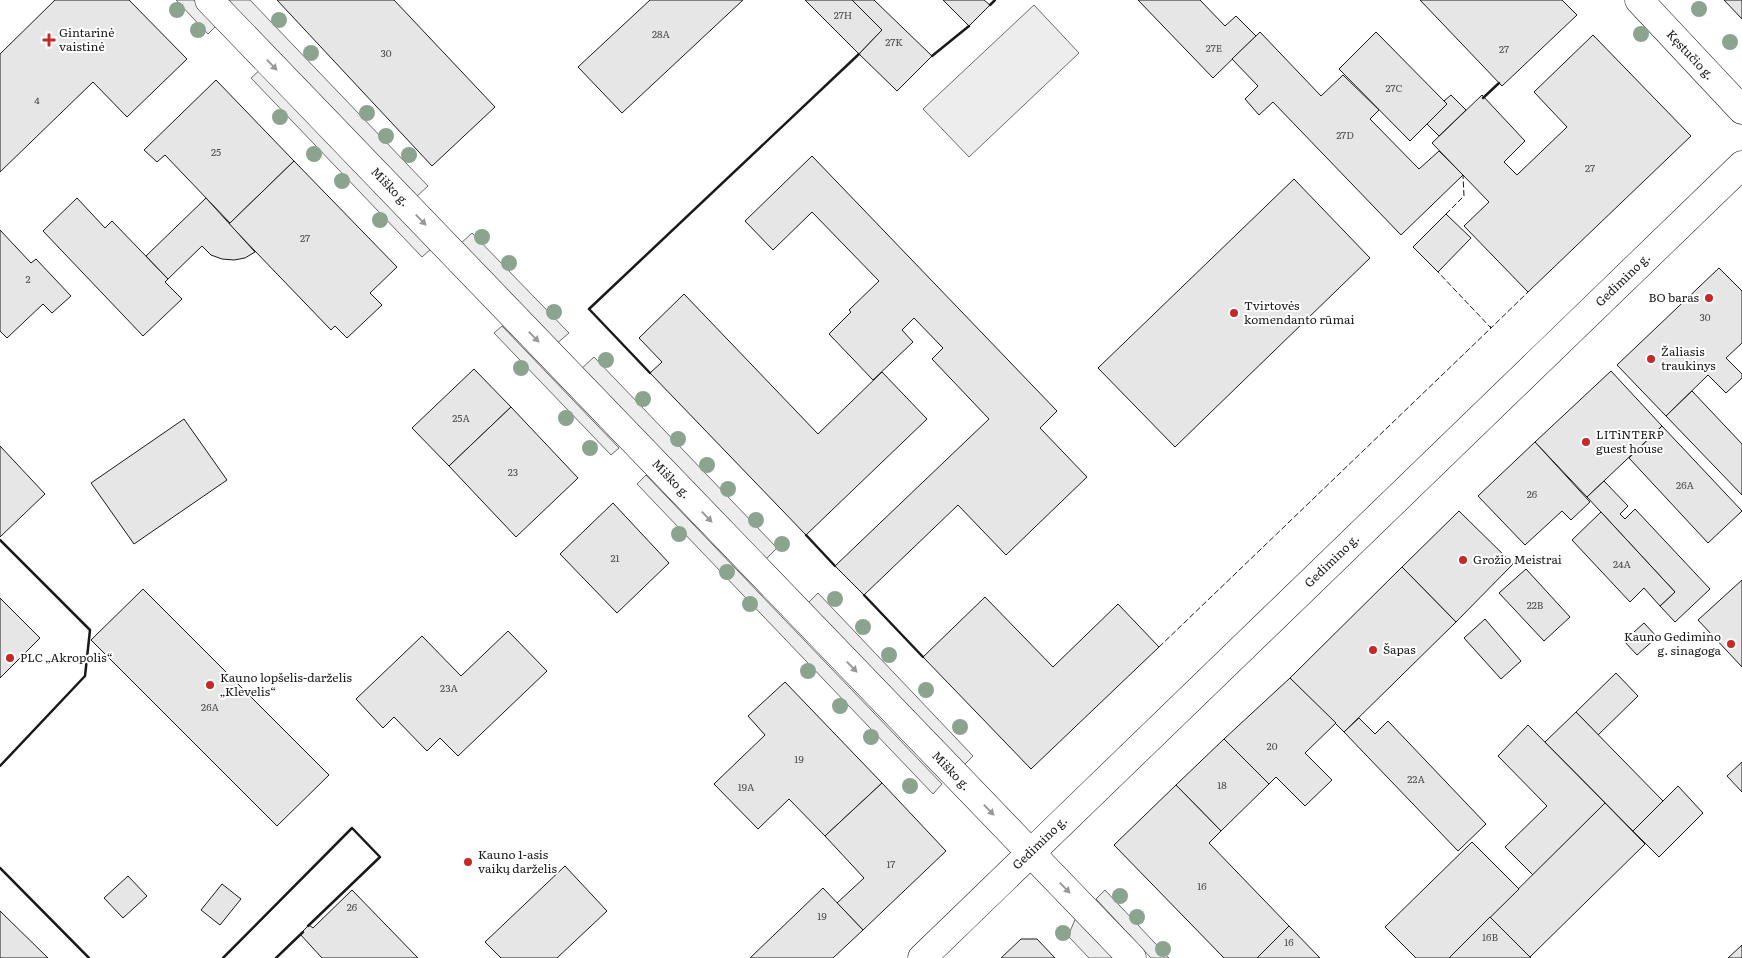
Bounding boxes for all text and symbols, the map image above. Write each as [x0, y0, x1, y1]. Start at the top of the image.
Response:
house number: 27H [834, 7, 852, 22]
place label: Gintarinė vaistinė [59, 23, 114, 55]
street label: Kęstučio g. [1663, 25, 1719, 83]
house number: 28A [652, 26, 671, 41]
marker: Gintarinė vaistinė [43, 34, 55, 46]
house number: 27K [885, 34, 903, 49]
house number: 27E [1206, 40, 1222, 55]
house number: 27 [1499, 41, 1509, 56]
house number: 30 [380, 45, 392, 60]
one-way arrow [266, 59, 278, 71]
house number: 27C [1385, 80, 1403, 95]
house number: 4 [34, 92, 40, 107]
house number: 27D [1336, 127, 1354, 142]
house number: 25 [211, 144, 221, 159]
house number: 27 [1585, 160, 1595, 175]
street label: Miško g. [367, 163, 414, 210]
one-way arrow [415, 213, 427, 225]
house number: 27 [300, 230, 310, 245]
street label: Gedimino g. [1591, 248, 1654, 310]
house number: 2 [25, 271, 31, 286]
place label: BO baras [1648, 288, 1700, 306]
marker: BO baras [1703, 292, 1715, 304]
place label: Tvirtovės komendanto rūmai [1244, 296, 1355, 328]
marker: Tvirtovės komendanto rūmai [1228, 307, 1240, 319]
house number: 30 [1699, 309, 1711, 324]
one-way arrow [528, 331, 540, 343]
place label: Žaliasis traukinys [1661, 342, 1716, 374]
marker: Žaliasis traukinys [1645, 353, 1657, 365]
house number: 25A [452, 410, 470, 425]
place label: LITiNTERP guest house [1596, 425, 1664, 457]
marker: LITiNTERP guest house [1580, 436, 1592, 448]
street label: Miško g. [648, 455, 695, 502]
house number: 23 [508, 464, 518, 479]
house number: 26A [1676, 477, 1695, 492]
house number: 26 [1527, 486, 1538, 501]
one-way arrow [701, 511, 713, 523]
street label: Gedimino g. [1300, 529, 1363, 591]
house number: 21 [610, 550, 620, 565]
place label: Grožio Meistrai [1473, 550, 1562, 568]
marker: Grožio Meistrai [1457, 554, 1469, 566]
house number: 24A [1613, 556, 1632, 571]
house number: 22B [1527, 597, 1544, 612]
place label: Kauno Gedimino g. sinagoga [1624, 627, 1722, 659]
marker: Kauno Gedimino g. sinagoga [1725, 638, 1737, 650]
place label: Šapas [1383, 640, 1416, 658]
marker: Šapas [1367, 644, 1379, 656]
place label: PLC „Akropolis“ [20, 648, 113, 666]
marker: PLC „Akropolis“ [4, 652, 16, 664]
one-way arrow [846, 661, 858, 673]
place label: Kauno lopšelis-darželis „Klevelis“ [220, 668, 352, 700]
marker: Kauno lopšelis-darželis „Klevelis“ [204, 679, 216, 691]
house number: 23A [440, 680, 459, 695]
house number: 26A [201, 699, 220, 714]
house number: 20 [1267, 738, 1278, 753]
street label: Miško g. [928, 747, 975, 794]
house number: 19 [794, 751, 804, 766]
house number: 22A [1407, 771, 1425, 786]
house number: 18 [1217, 777, 1227, 792]
house number: 19A [738, 779, 755, 794]
one-way arrow [983, 804, 995, 816]
street label: Gedimino g. [1008, 811, 1071, 873]
place label: Kauno 1-asis vaikų darželis [478, 845, 558, 877]
marker: Kauno 1-asis vaikų darželis [462, 856, 474, 868]
house number: 17 [887, 856, 895, 871]
house number: 16 [1197, 878, 1207, 893]
one-way arrow [1059, 881, 1071, 893]
house number: 26 [347, 899, 358, 914]
house number: 19 [817, 908, 827, 923]
house number: 16B [1482, 929, 1498, 944]
house number: 16 [1284, 934, 1294, 949]

